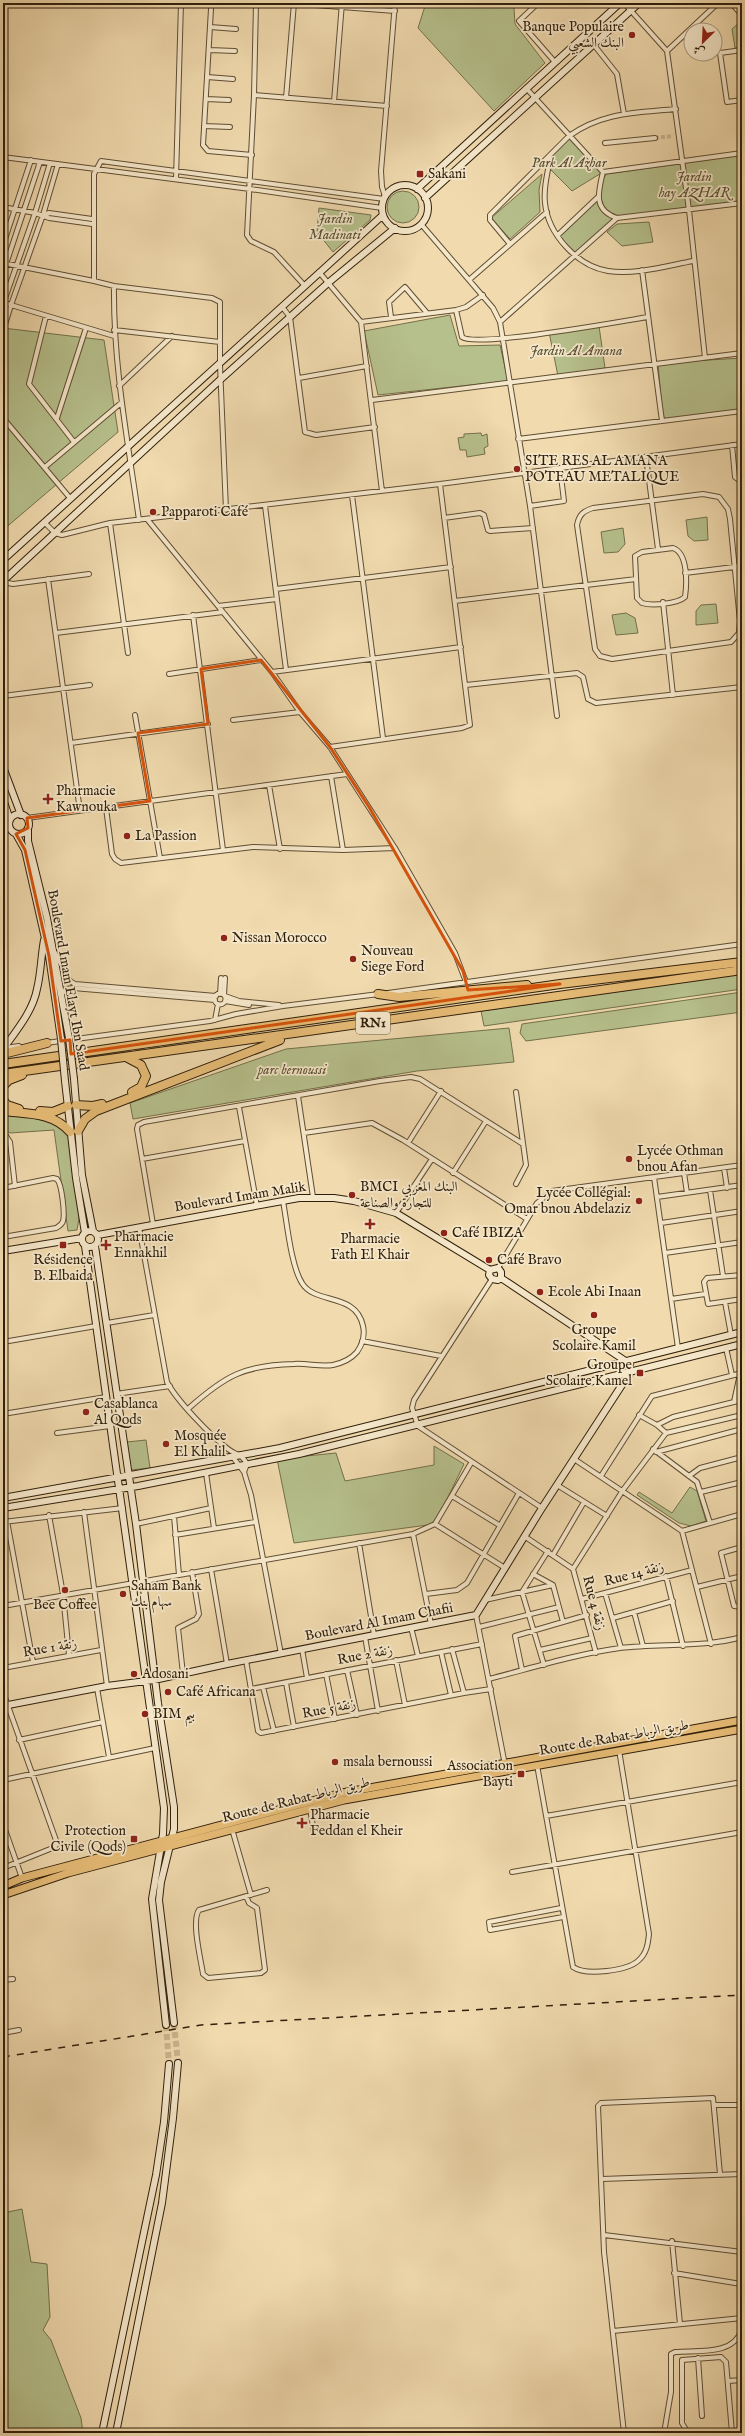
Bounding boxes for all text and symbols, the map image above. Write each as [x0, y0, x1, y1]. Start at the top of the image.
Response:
place label: Banque Populaire البنك الشعبي [522, 18, 625, 55]
north arrow [683, 22, 723, 62]
marker: Banque Populaire البنك الشعبي [627, 30, 637, 40]
text: ش [691, 42, 707, 59]
park label: Park Al Azhar [532, 154, 608, 172]
place label: Sakani [428, 165, 466, 183]
park label: Jardin hay AZHAR [659, 168, 733, 203]
marker: Sakani [415, 169, 425, 179]
park label: Jardin Madinati [309, 210, 362, 244]
park label: Jardin Al Amana [530, 342, 622, 360]
place label: SITE RES AL AMANA POTEAU METALIQUE [525, 452, 680, 486]
marker: SITE RES AL AMANA POTEAU METALIQUE [512, 464, 522, 474]
place label: Papparoti Café [161, 503, 249, 521]
marker: Papparoti Café [148, 507, 158, 517]
place label: Pharmacie Kawnouka [56, 782, 118, 816]
marker: Pharmacie Kawnouka [43, 794, 53, 804]
place label: La Passion [135, 827, 197, 845]
marker: La Passion [122, 831, 132, 841]
street label: Boulevard Imam Elayt Ibn Saad [43, 888, 93, 1073]
place label: Nissan Morocco [232, 929, 327, 947]
marker: Nissan Morocco [219, 933, 229, 943]
place label: Nouveau Siege Ford [361, 942, 425, 976]
marker: Nouveau Siege Ford [348, 954, 358, 964]
road number: RN1 [356, 1012, 390, 1034]
park label: parc bernoussi [255, 1061, 327, 1079]
place label: Lycée Othman bnou Afan [637, 1142, 724, 1176]
marker: Lycée Othman bnou Afan [624, 1154, 634, 1164]
street label: Boulevard Imam Malik [173, 1178, 308, 1216]
place label: BMCI البنك المغربي للتجارة والصناعة [360, 1178, 458, 1212]
place label: Lycée Collégial: Omar bnou Abdelaziz [504, 1184, 632, 1218]
marker: BMCI البنك المغربي للتجارة والصناعة [347, 1190, 357, 1200]
marker: Lycée Collégial: Omar bnou Abdelaziz [634, 1196, 644, 1206]
marker: Pharmacie Fath El Khair [365, 1219, 375, 1229]
place label: Café IBIZA [452, 1224, 524, 1242]
place label: Pharmacie Ennakhil [114, 1228, 174, 1262]
marker: Café IBIZA [439, 1228, 449, 1238]
place label: Pharmacie Fath El Khair [330, 1230, 410, 1264]
marker: Résidence B. Elbaida [58, 1240, 68, 1250]
marker: Pharmacie Ennakhil [101, 1240, 111, 1250]
place label: Résidence B. Elbaida [33, 1251, 94, 1285]
place label: Café Bravo [497, 1251, 562, 1269]
marker: Café Bravo [484, 1255, 494, 1265]
place label: Ecole Abi Inaan [548, 1283, 642, 1301]
marker: Ecole Abi Inaan [535, 1287, 545, 1297]
marker: Groupe Scolaire Kamil [589, 1310, 599, 1320]
place label: Groupe Scolaire Kamil [552, 1321, 636, 1355]
place label: Groupe Scolaire Kamel [546, 1356, 633, 1390]
marker: Groupe Scolaire Kamel [635, 1368, 645, 1378]
place label: Casablanca Al Qods [93, 1395, 159, 1429]
marker: Casablanca Al Qods [81, 1407, 91, 1417]
place label: Mosquée El Khalil [174, 1427, 227, 1461]
marker: Mosquée El Khalil [161, 1439, 171, 1449]
street label: Rue 14 زنقة [602, 1557, 666, 1591]
street label: Rue 4 زنقة [578, 1574, 610, 1632]
place label: Saham Bank سهام بنك [131, 1577, 202, 1614]
marker: Bee Coffee [60, 1585, 70, 1595]
marker: Saham Bank سهام بنك [118, 1589, 128, 1599]
place label: Bee Coffee [33, 1596, 98, 1614]
street label: Boulevard Al Imam Chafii [303, 1599, 455, 1645]
street label: Rue 1 زنقة [22, 1634, 78, 1662]
street label: Rue 2 زنقة [336, 1641, 394, 1669]
place label: Adosani [141, 1665, 189, 1683]
marker: Adosani [129, 1669, 139, 1679]
place label: Café Africana [176, 1683, 256, 1701]
marker: Café Africana [163, 1687, 173, 1697]
street label: Rue 5 زنقة [301, 1695, 357, 1723]
place label: BIM بيم [153, 1705, 195, 1727]
marker: BIM بيم [140, 1709, 150, 1719]
street label: Route de Rabat طريق الرباط [538, 1716, 690, 1760]
place label: msala bernoussi [343, 1753, 433, 1771]
marker: msala bernoussi [330, 1757, 340, 1767]
place label: Association Bayti [446, 1757, 514, 1791]
marker: Association Bayti [516, 1769, 526, 1779]
street label: Route de Rabat طريق الرباط [220, 1773, 372, 1827]
place label: Pharmacie Feddan el Kheir [310, 1806, 403, 1840]
marker: Pharmacie Feddan el Kheir [297, 1818, 307, 1828]
place label: Protection Civile (Qods) [51, 1822, 127, 1856]
marker: Protection Civile (Qods) [129, 1834, 139, 1844]

